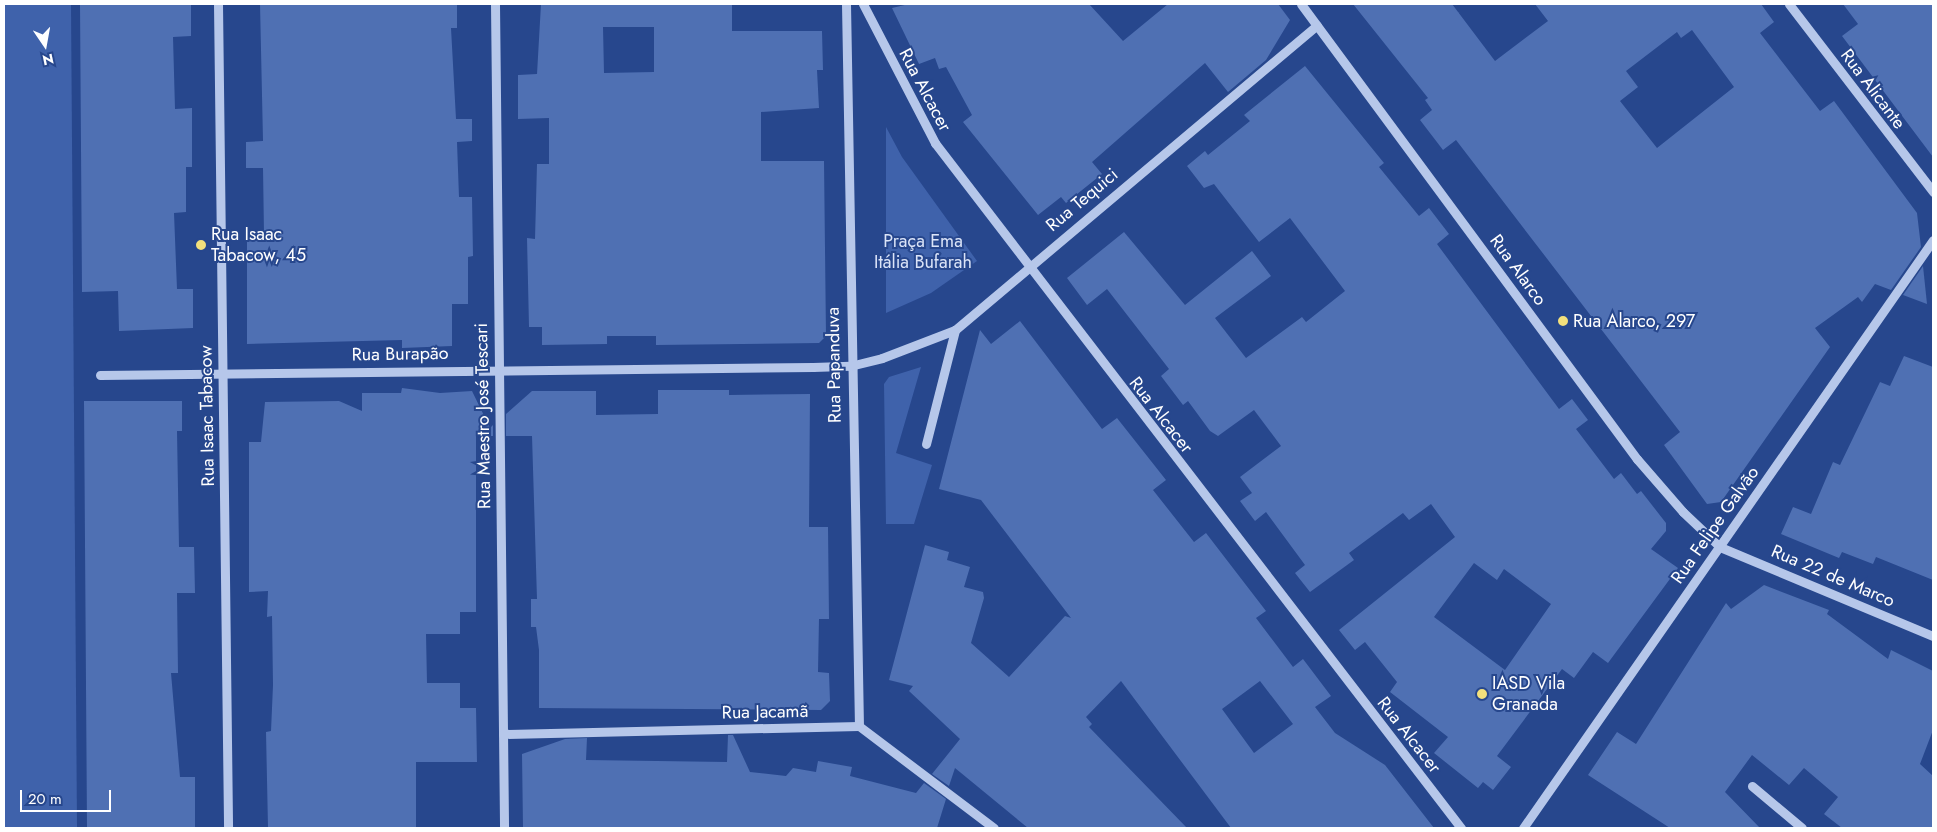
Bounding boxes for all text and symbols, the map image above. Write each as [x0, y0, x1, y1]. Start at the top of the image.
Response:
north arrow [20, 20, 70, 70]
street label: Rua Alcacer [894, 45, 956, 135]
street label: Rua Alicante [1836, 45, 1910, 133]
text: N [41, 49, 56, 71]
street label: Rua Tequici [1042, 164, 1122, 236]
place label: Rua Isaac Tabacow, 45 [211, 224, 306, 266]
street label: Rua Alarco [1485, 230, 1551, 310]
park label: Praça Ema Itália Bufarah [874, 231, 972, 274]
marker: Rua Isaac Tabacow, 45 [195, 239, 207, 251]
street label: Rua Papanduva [822, 307, 846, 423]
place label: Rua Alarco, 297 [1573, 310, 1695, 332]
marker: Rua Alarco, 297 [1557, 315, 1569, 327]
street label: Rua Maestro José Tescari [471, 323, 495, 509]
street label: Rua Burapão [351, 342, 449, 366]
street label: Rua Isaac Tabacow [195, 345, 219, 487]
street label: Rua Alcacer [1125, 373, 1197, 457]
street label: Rua Felipe Galvão [1666, 462, 1764, 588]
street label: Rua 22 de Marco [1768, 540, 1898, 612]
place label: IASD Vila Granada [1492, 673, 1565, 716]
marker: IASD Vila Granada [1476, 688, 1488, 700]
street label: Rua Alcacer [1373, 693, 1445, 777]
street label: Rua Jacamã [722, 700, 808, 724]
scale bar [22, 780, 114, 812]
text: 20 m [28, 788, 62, 810]

